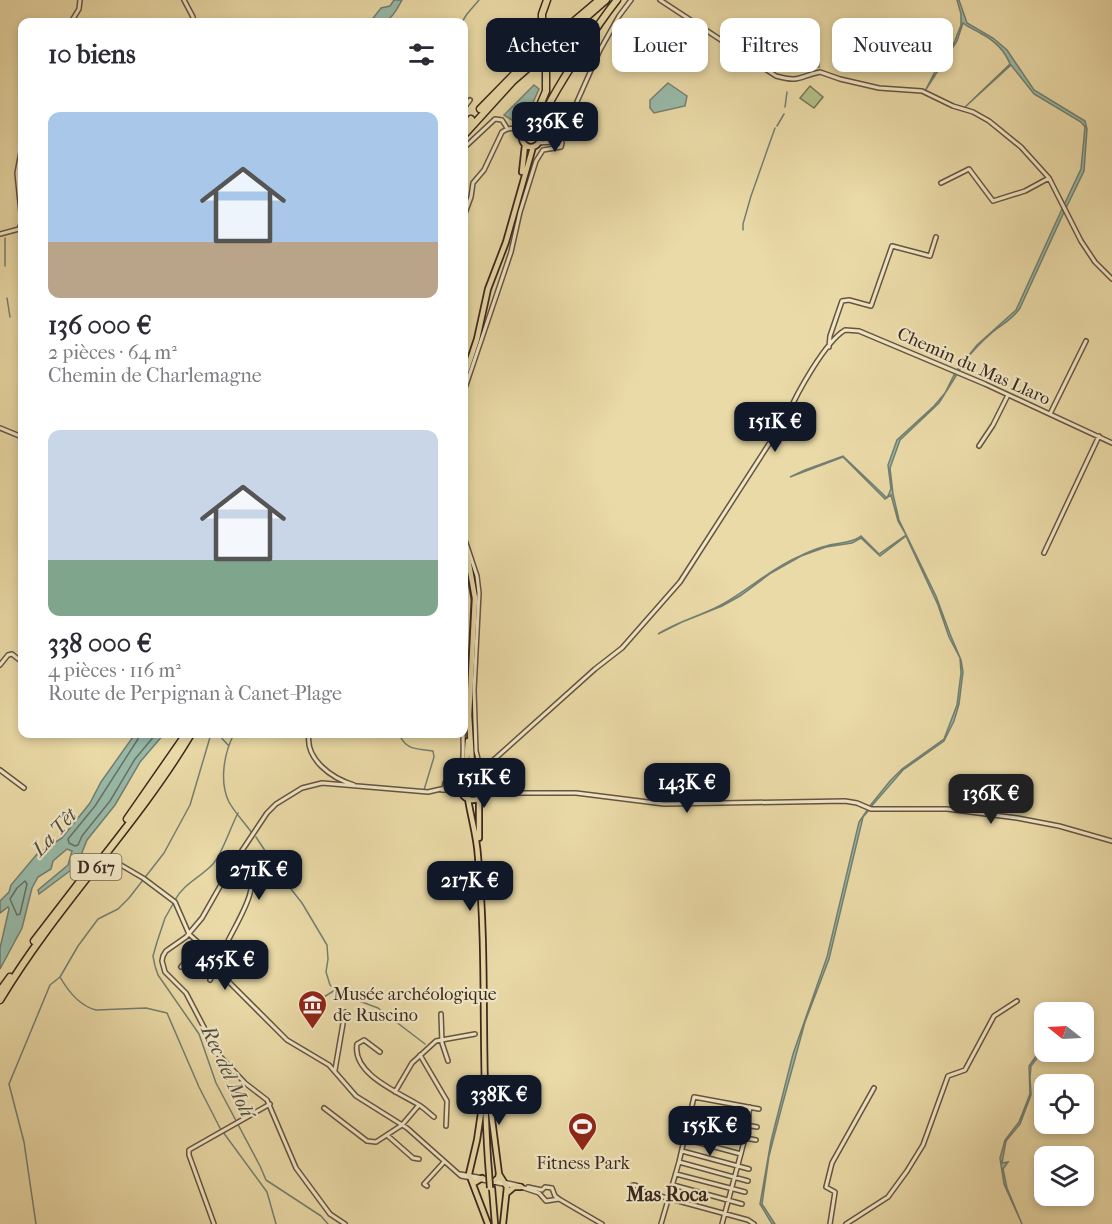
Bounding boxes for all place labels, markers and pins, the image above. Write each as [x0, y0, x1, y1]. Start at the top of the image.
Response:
pin: 336K € [506, 102, 604, 153]
pin: 151K € [726, 402, 824, 453]
pin: 151K € [435, 758, 533, 809]
pin: 143K € [638, 763, 736, 814]
pin: 136K € [942, 774, 1040, 825]
pin: 271K € [210, 850, 308, 901]
pin: 217K € [421, 861, 519, 912]
pin: 455K € [176, 940, 274, 991]
place label: Musée archéologique de Ruscino [333, 984, 497, 1026]
museum icon: Musée archéologique de Ruscino [296, 988, 328, 1030]
pin: 338K € [450, 1075, 548, 1126]
pin: 155K € [661, 1106, 759, 1157]
sports icon: Fitness Park [567, 1110, 599, 1152]
place label: Fitness Park [536, 1153, 630, 1174]

